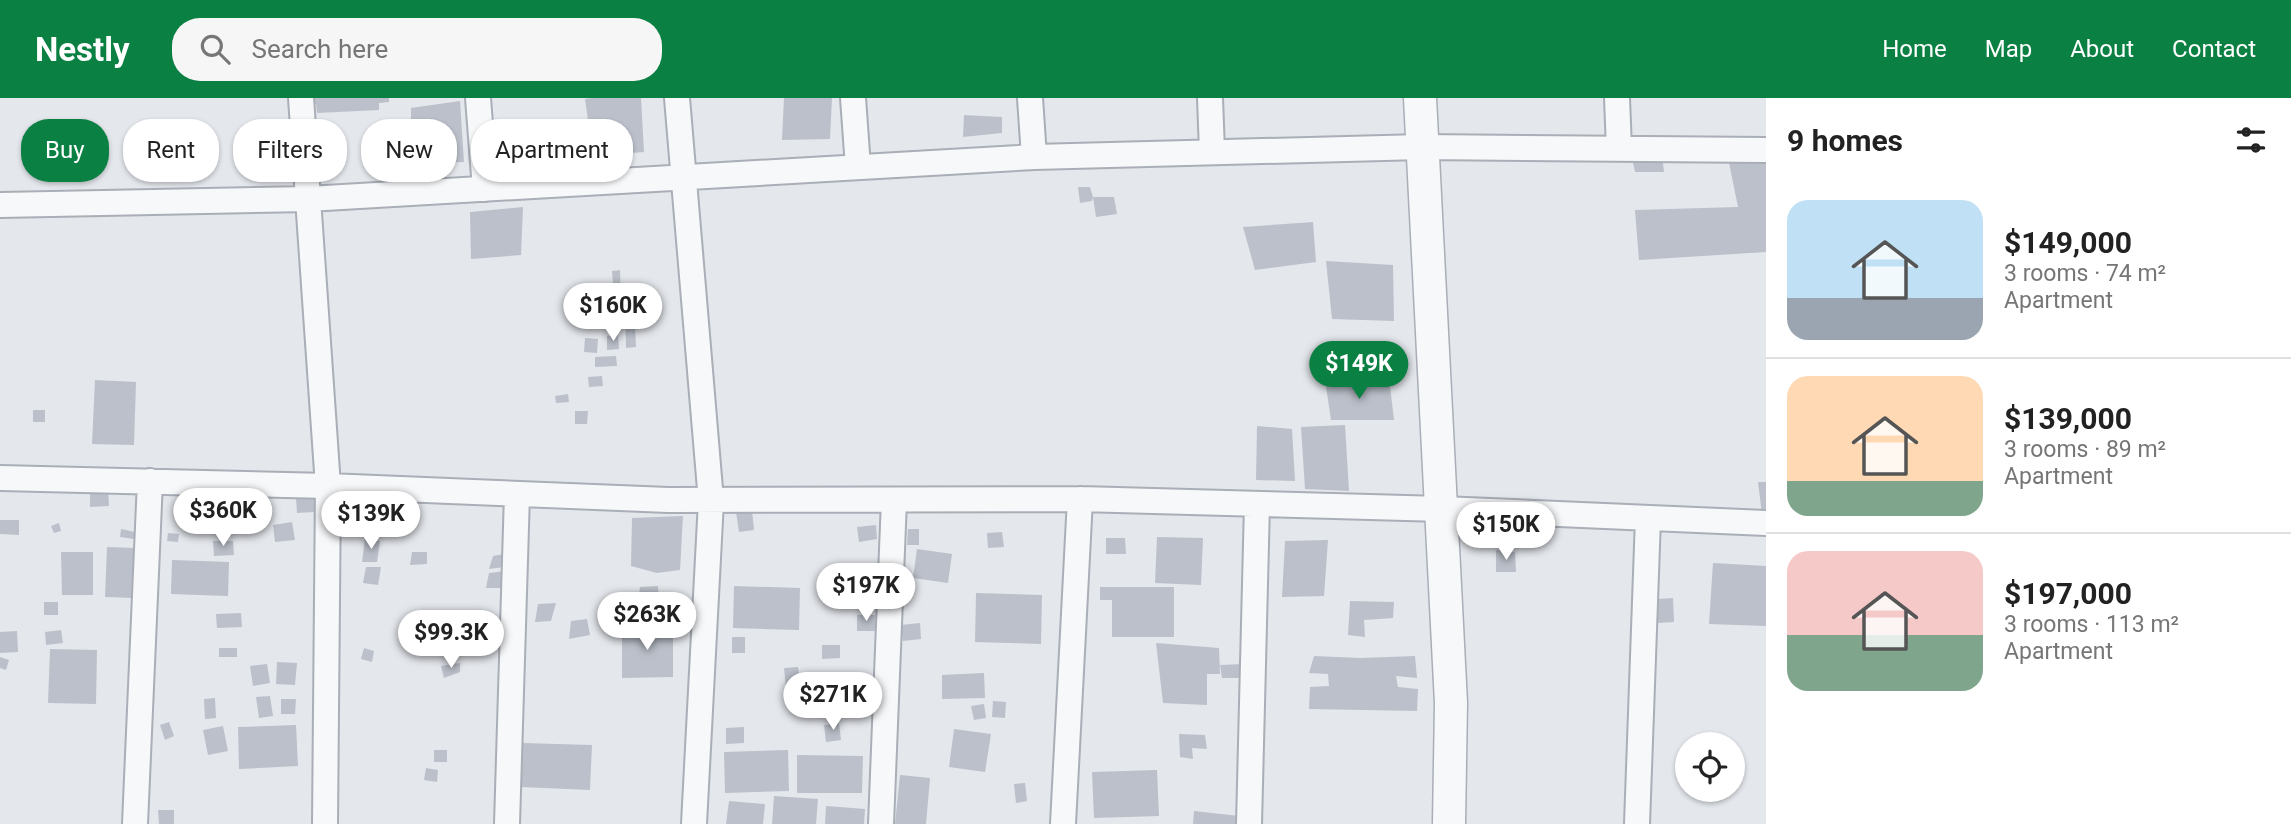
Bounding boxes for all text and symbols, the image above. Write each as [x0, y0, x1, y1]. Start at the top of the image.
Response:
search box [172, 18, 662, 81]
text: Nestly [35, 30, 130, 69]
icon: search [196, 30, 234, 68]
text: Search here [252, 34, 388, 64]
text: Home [1882, 35, 1947, 63]
text: Map [1985, 35, 2032, 63]
text: About [2070, 35, 2134, 63]
text: Contact [2172, 35, 2256, 63]
chip: Buy [21, 119, 109, 182]
chip: Rent [123, 119, 219, 182]
chip: Filters [233, 119, 347, 182]
chip: New [361, 119, 457, 182]
chip: Apartment [471, 119, 633, 182]
icon: filters [2232, 121, 2270, 159]
text: 9 homes [1787, 123, 1903, 158]
text: $149,000 [2004, 225, 2132, 260]
icon: home [1843, 228, 1927, 312]
text: 3 rooms · 74 m² [2004, 260, 2166, 287]
pin: $160K [564, 284, 662, 343]
text: Apartment [2004, 287, 2113, 314]
text: $160K [579, 292, 647, 319]
pin: $149K [1310, 342, 1408, 401]
text: $149K [1325, 350, 1393, 377]
text: $139,000 [2004, 401, 2132, 436]
icon: home [1843, 404, 1927, 488]
text: 3 rooms · 89 m² [2004, 436, 2166, 463]
text: Apartment [2004, 463, 2113, 490]
pin: $360K [174, 489, 272, 548]
pin: $139K [322, 491, 420, 551]
text: $360K [189, 497, 257, 524]
text: $139K [337, 500, 405, 527]
pin: $150K [1457, 503, 1555, 562]
text: $150K [1472, 511, 1540, 538]
pin: $197K [817, 564, 915, 623]
text: $197K [832, 572, 900, 599]
text: $197,000 [2004, 576, 2132, 611]
icon: home [1843, 579, 1927, 663]
pin: $263K [598, 592, 696, 652]
text: $263K [613, 601, 681, 628]
pin: $99.3K [394, 610, 508, 670]
text: 3 rooms · 113 m² [2004, 611, 2179, 638]
text: $99.3K [414, 619, 488, 646]
text: Apartment [2004, 638, 2113, 665]
pin: $271K [784, 672, 882, 732]
text: $271K [799, 681, 867, 708]
map controls [1675, 732, 1745, 802]
button: locate [1675, 732, 1745, 802]

